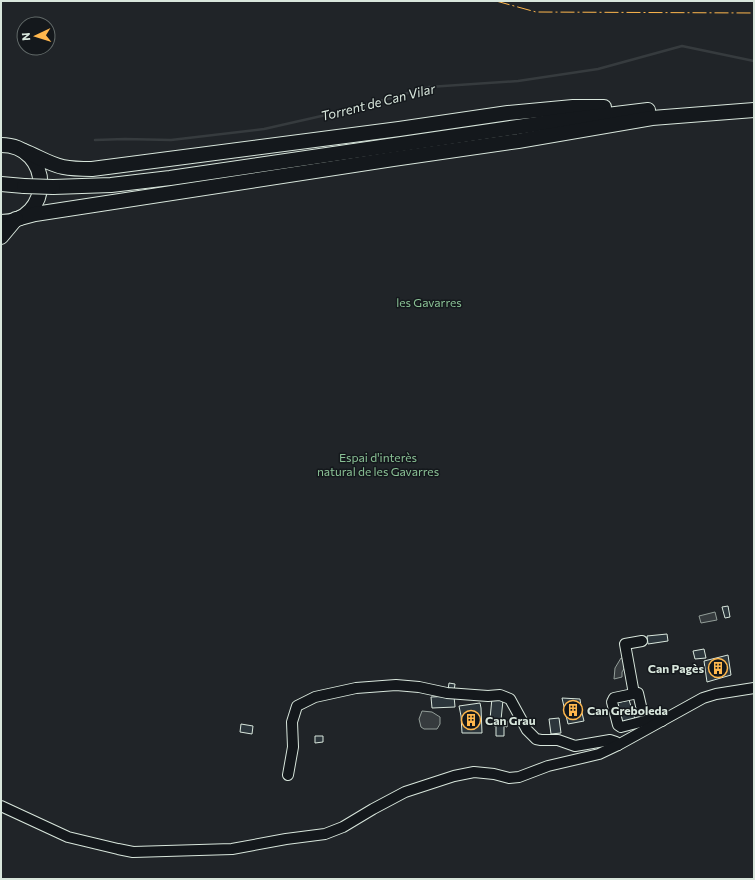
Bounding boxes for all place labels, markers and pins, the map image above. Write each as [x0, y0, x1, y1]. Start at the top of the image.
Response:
building icon: Can Pagès [707, 657, 729, 679]
place label: Can Pagès [648, 661, 704, 675]
building icon: Can Greboleda [562, 699, 584, 721]
place label: Can Greboleda [587, 703, 668, 717]
building icon: Can Grau [460, 709, 482, 731]
place label: Can Grau [485, 713, 536, 727]

